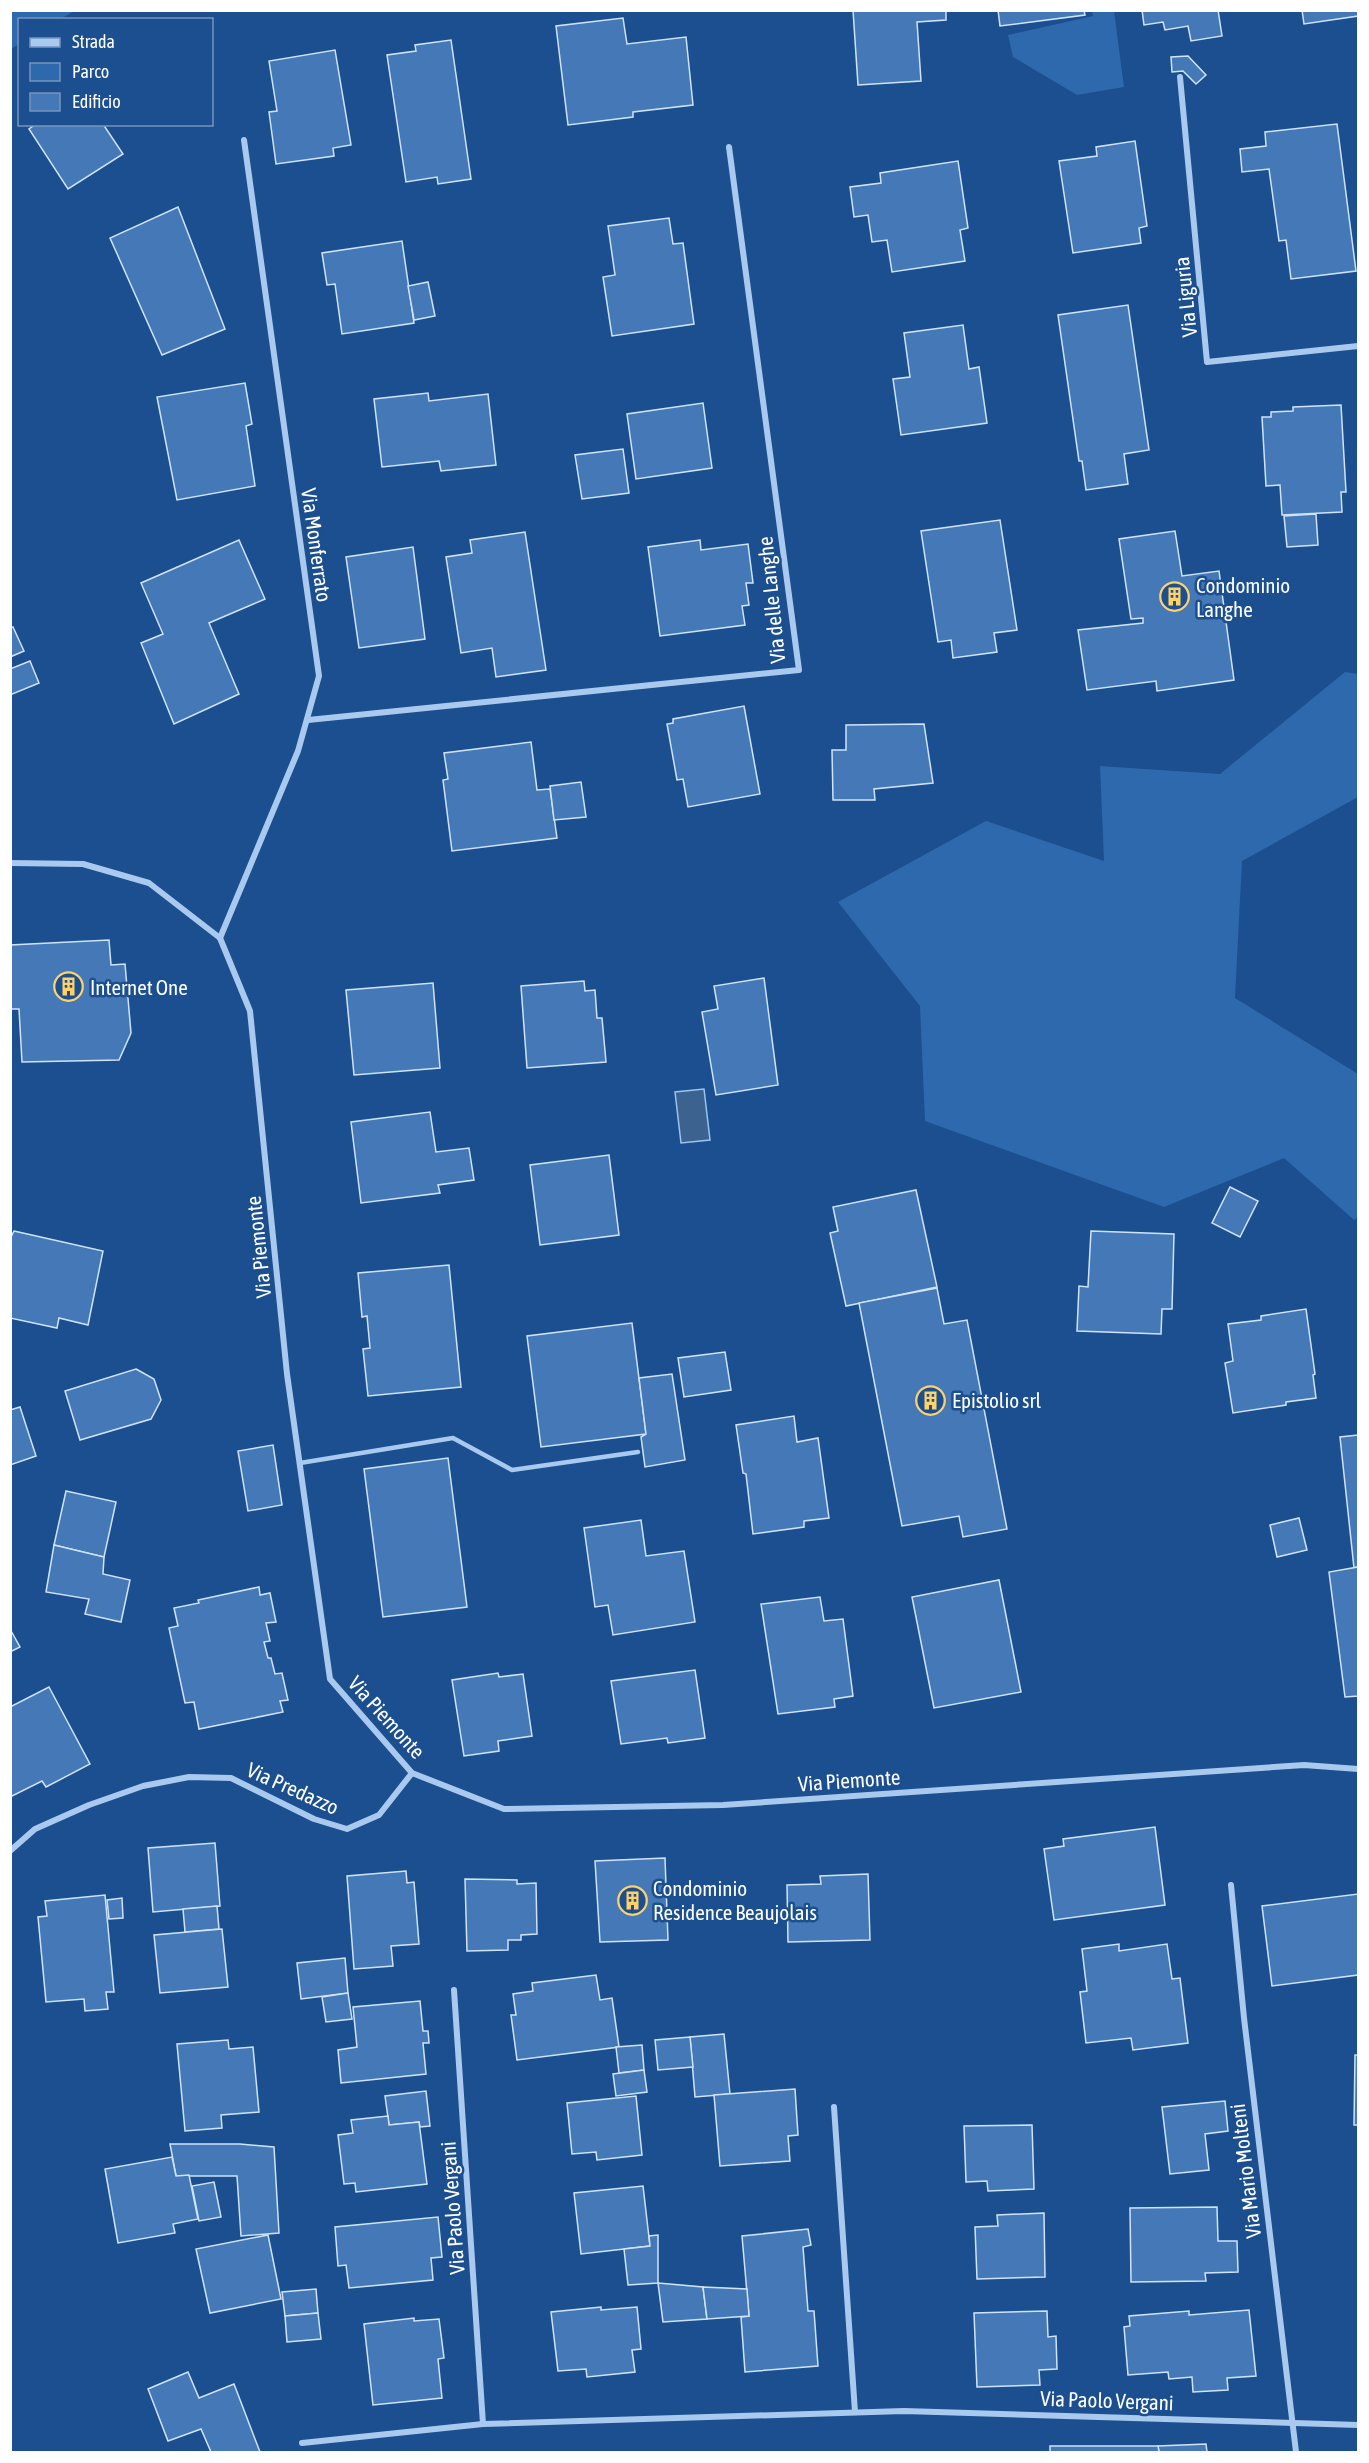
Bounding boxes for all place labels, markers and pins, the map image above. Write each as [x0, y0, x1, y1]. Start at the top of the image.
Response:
place label: Condominio Langhe [1196, 573, 1290, 621]
building icon: Condominio Langhe [1159, 581, 1191, 613]
building icon: Internet One [53, 971, 85, 1003]
place label: Internet One [90, 975, 188, 999]
building icon: Epistolio srl [915, 1384, 947, 1416]
place label: Epistolio srl [952, 1388, 1042, 1412]
place label: Condominio Residence Beaujolais [653, 1876, 817, 1924]
building icon: Condominio Residence Beaujolais [616, 1884, 648, 1916]

